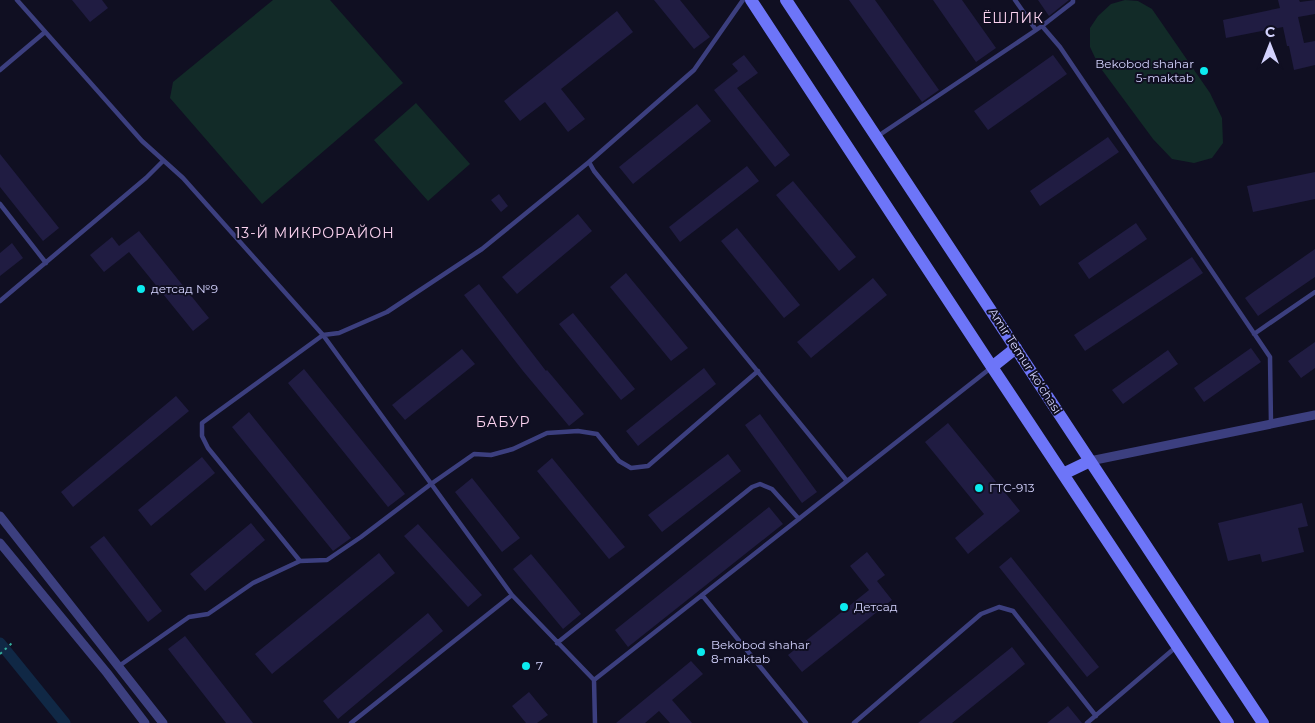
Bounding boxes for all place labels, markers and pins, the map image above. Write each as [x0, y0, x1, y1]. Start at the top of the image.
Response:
place label: Bekobod shahar 5-maktab [1095, 56, 1194, 85]
marker: Bekobod shahar 5-maktab [1198, 65, 1210, 77]
place label: детсад №9 [151, 281, 218, 296]
marker: детсад №9 [135, 283, 147, 295]
place label: ГТС-913 [989, 480, 1035, 495]
marker: ГТС-913 [973, 482, 985, 494]
place label: Детсад [854, 599, 898, 614]
marker: Детсад [838, 601, 850, 613]
place label: Bekobod shahar 8-maktab [711, 637, 810, 666]
marker: Bekobod shahar 8-maktab [695, 646, 707, 658]
place label: 7 [536, 658, 543, 673]
marker: 7 [520, 660, 532, 672]

